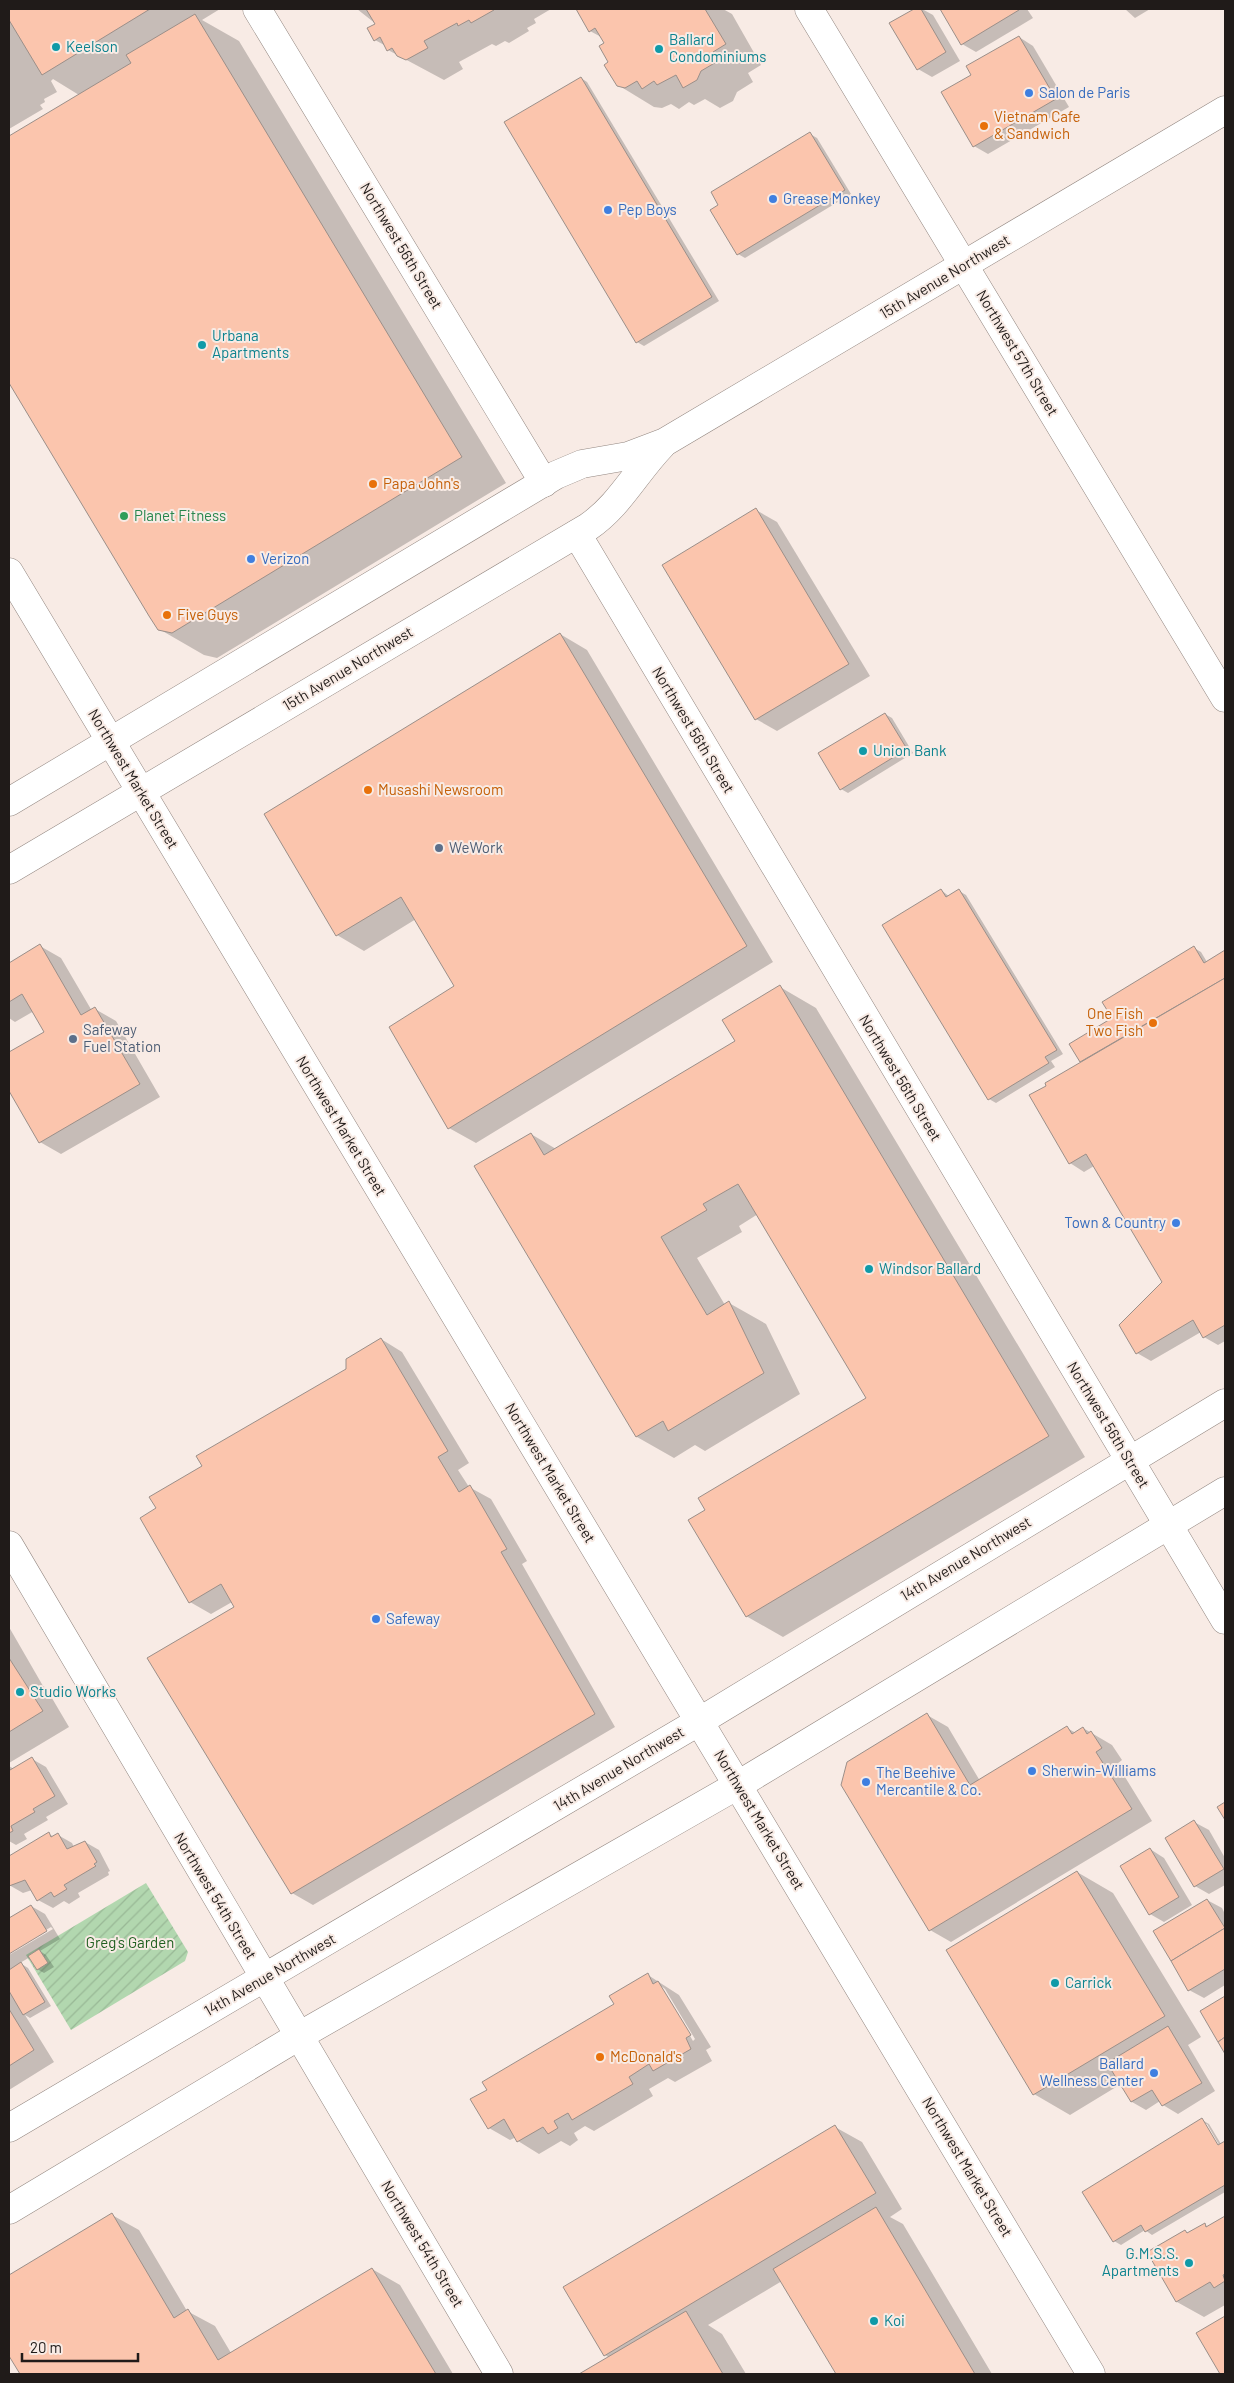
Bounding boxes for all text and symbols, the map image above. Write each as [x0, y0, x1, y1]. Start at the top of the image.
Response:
place label: Ballard Condominiums [669, 30, 766, 65]
place label: Keelson [66, 37, 118, 55]
marker: Keelson [50, 41, 62, 53]
marker: Ballard Condominiums [653, 43, 665, 55]
place label: Salon de Paris [1039, 83, 1130, 101]
marker: Salon de Paris [1023, 87, 1035, 99]
place label: Vietnam Cafe & Sandwich [994, 107, 1080, 142]
marker: Vietnam Cafe & Sandwich [978, 120, 990, 132]
street label: Northwest 56th Street [357, 179, 447, 312]
place label: Grease Monkey [783, 189, 880, 207]
marker: Grease Monkey [767, 193, 779, 205]
place label: Pep Boys [618, 200, 677, 218]
marker: Pep Boys [602, 204, 614, 216]
street label: 15th Avenue Northwest [876, 230, 1013, 322]
street label: Northwest 57th Street [973, 286, 1063, 419]
place label: Urbana Apartments [212, 326, 289, 361]
marker: Urbana Apartments [196, 339, 208, 351]
place label: Papa John's [383, 474, 460, 492]
marker: Papa John's [367, 478, 379, 490]
place label: Planet Fitness [134, 506, 226, 524]
marker: Planet Fitness [118, 510, 130, 522]
place label: Verizon [261, 549, 309, 567]
marker: Verizon [245, 553, 257, 565]
place label: Five Guys [177, 605, 238, 623]
marker: Five Guys [161, 609, 173, 621]
street label: 15th Avenue Northwest [279, 622, 416, 714]
street label: Northwest 56th Street [649, 663, 739, 796]
street label: Northwest Market Street [85, 705, 183, 852]
place label: Union Bank [873, 741, 947, 759]
marker: Union Bank [857, 745, 869, 757]
place label: Musashi Newsroom [378, 780, 503, 798]
marker: Musashi Newsroom [362, 784, 374, 796]
place label: WeWork [449, 838, 504, 856]
marker: WeWork [433, 842, 445, 854]
place label: One Fish Two Fish [1086, 1004, 1143, 1039]
street label: Northwest 56th Street [856, 1011, 946, 1144]
marker: One Fish Two Fish [1147, 1017, 1159, 1029]
place label: Safeway Fuel Station [83, 1020, 161, 1055]
marker: Safeway Fuel Station [67, 1033, 79, 1045]
street label: Northwest Market Street [293, 1052, 391, 1199]
place label: Town & Country [1064, 1213, 1166, 1231]
marker: Town & Country [1170, 1217, 1182, 1229]
place label: Windsor Ballard [879, 1259, 981, 1277]
marker: Windsor Ballard [863, 1263, 875, 1275]
street label: Northwest 56th Street [1064, 1358, 1154, 1491]
street label: Northwest Market Street [502, 1399, 600, 1546]
street label: 14th Avenue Northwest [897, 1512, 1034, 1604]
place label: Safeway [386, 1609, 440, 1627]
marker: Safeway [370, 1613, 382, 1625]
place label: Studio Works [30, 1682, 116, 1700]
marker: Studio Works [14, 1686, 26, 1698]
street label: 14th Avenue Northwest [550, 1722, 687, 1814]
street label: Northwest Market Street [711, 1746, 809, 1893]
place label: Sherwin-Williams [1042, 1761, 1156, 1779]
place label: The Beehive Mercantile & Co. [876, 1763, 982, 1798]
marker: Sherwin-Williams [1026, 1765, 1038, 1777]
marker: The Beehive Mercantile & Co. [860, 1776, 872, 1788]
street label: Northwest 54th Street [171, 1829, 261, 1962]
street label: 14th Avenue Northwest [200, 1929, 339, 2019]
park label: Greg's Garden [86, 1933, 174, 1951]
place label: Carrick [1065, 1973, 1112, 1991]
marker: Carrick [1049, 1977, 1061, 1989]
place label: McDonald's [610, 2047, 682, 2065]
marker: McDonald's [594, 2051, 606, 2063]
place label: Ballard Wellness Center [1040, 2054, 1145, 2089]
marker: Ballard Wellness Center [1148, 2067, 1160, 2079]
street label: Northwest Market Street [919, 2093, 1017, 2240]
street label: Northwest 54th Street [378, 2177, 468, 2310]
place label: G.M.S.S. Apartments [1102, 2244, 1179, 2279]
marker: G.M.S.S. Apartments [1183, 2257, 1195, 2269]
place label: Koi [884, 2311, 905, 2329]
marker: Koi [868, 2315, 880, 2327]
scale bar [22, 2330, 139, 2362]
text: 20 m [30, 2338, 62, 2356]

